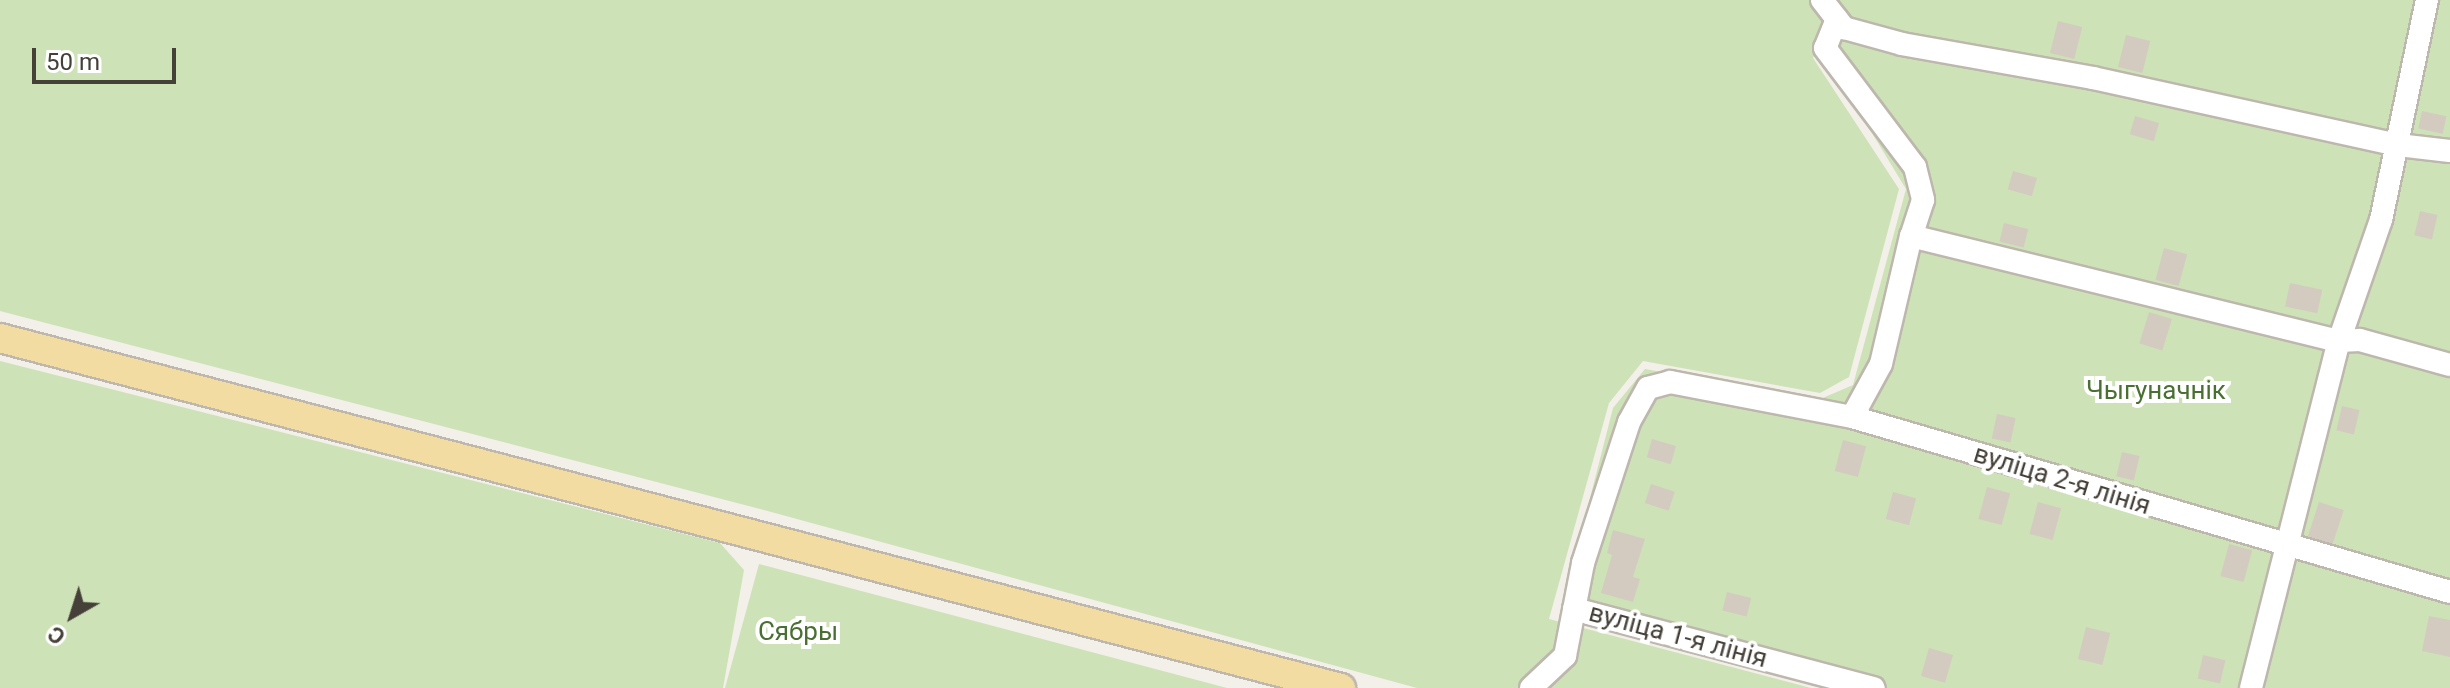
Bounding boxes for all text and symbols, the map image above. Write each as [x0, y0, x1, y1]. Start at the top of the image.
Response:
scale bar [36, 32, 180, 82]
text: 50 m [46, 48, 100, 76]
park label: Чыгуначнік [2086, 375, 2226, 407]
street label: вуліца 2-я лінія [1970, 438, 2154, 522]
north arrow [32, 576, 112, 656]
street label: вуліца 1-я лінія [1585, 597, 1771, 675]
park label: Сябры [758, 616, 838, 648]
text: С [43, 621, 70, 649]

